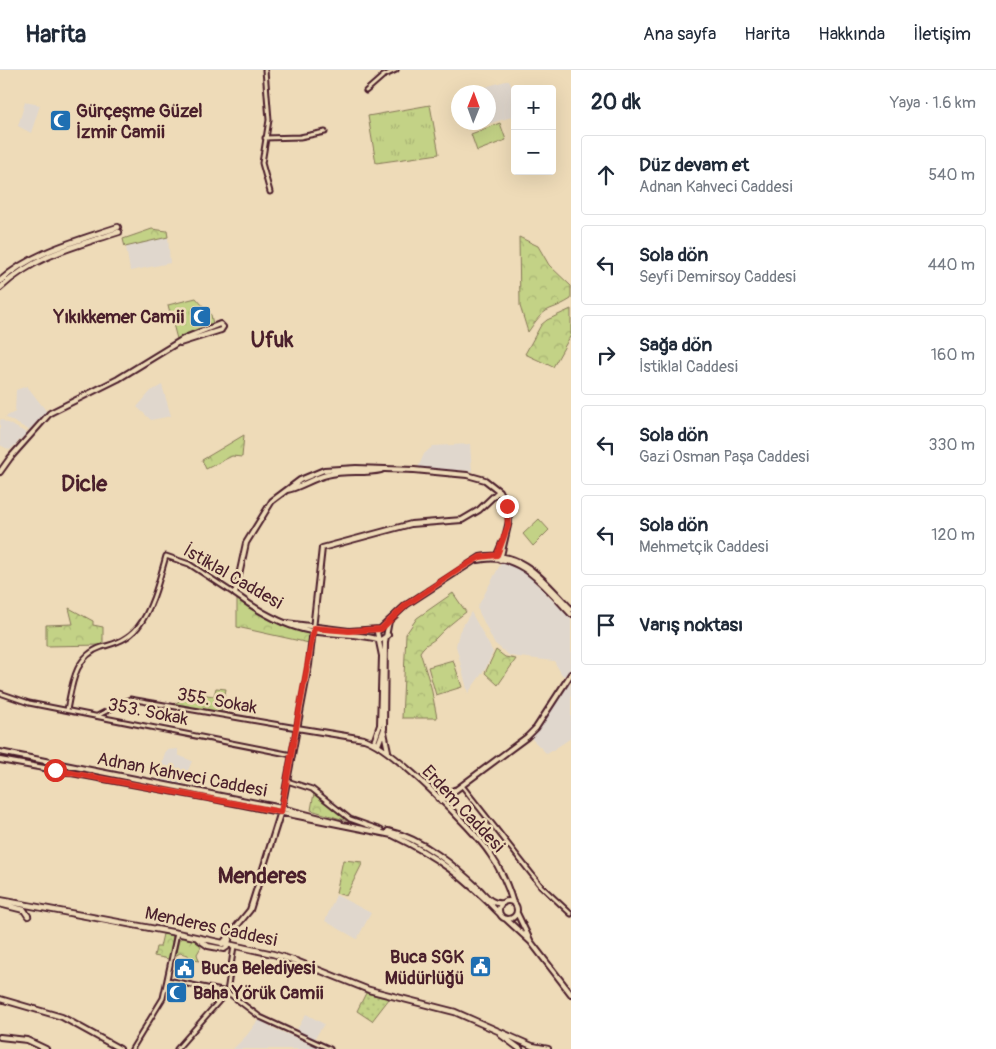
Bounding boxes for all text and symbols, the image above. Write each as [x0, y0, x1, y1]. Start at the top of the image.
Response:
text: Harita [25, 20, 86, 49]
text: Ana sayfa [643, 23, 716, 46]
text: Harita [744, 23, 790, 46]
text: Hakkında [818, 23, 885, 46]
text: İletişim [913, 23, 971, 46]
north arrow [451, 85, 496, 130]
map controls [511, 85, 556, 175]
button: + [511, 85, 556, 130]
text: 20 dk [591, 89, 641, 116]
text: Yaya · 1.6 km [890, 93, 976, 113]
place label: Gürçeşme Güzel İzmir Camii [76, 100, 203, 144]
mosque icon: Gürçeşme Güzel İzmir Camii [48, 109, 72, 133]
button: − [511, 130, 556, 175]
text: Düz devam et [639, 153, 749, 177]
icon: ahead [592, 161, 620, 189]
text: 540 m [928, 165, 975, 185]
text: Adnan Kahveci Caddesi [639, 177, 793, 197]
text: Sola dön [639, 243, 708, 267]
icon: left [592, 251, 620, 279]
text: 440 m [928, 255, 975, 275]
text: Seyfi Demirsoy Caddesi [639, 267, 796, 287]
mosque icon: Yıkıkkemer Camii [188, 305, 212, 329]
place label: Yıkıkkemer Camii [53, 306, 184, 329]
district label: Ufuk [251, 326, 294, 354]
text: Sağa dön [639, 333, 712, 357]
icon: right [592, 341, 620, 369]
text: 160 m [931, 345, 975, 365]
text: İstiklal Caddesi [639, 357, 738, 377]
text: Sola dön [639, 423, 708, 447]
icon: left [592, 431, 620, 459]
text: 330 m [929, 435, 975, 455]
text: Gazi Osman Paşa Caddesi [639, 447, 809, 467]
district label: Dicle [61, 470, 108, 498]
route end [496, 495, 519, 518]
text: Sola dön [639, 513, 708, 537]
icon: left [592, 521, 620, 549]
text: 120 m [931, 525, 975, 545]
text: Mehmetçik Caddesi [639, 537, 768, 557]
street label: İstiklal Caddesi [179, 539, 287, 615]
icon: arrive [592, 611, 620, 639]
text: Varış noktası [639, 613, 743, 637]
street label: 355. Sokak [175, 683, 259, 719]
street label: 353. Sokak [106, 693, 191, 731]
street label: Adnan Kahveci Caddesi [95, 747, 269, 803]
route start [44, 759, 67, 782]
street label: Erdem Caddesi [417, 760, 509, 858]
district label: Menderes [218, 862, 306, 890]
street label: Menderes Caddesi [143, 902, 279, 952]
place label: Buca SGK Müdürlüğü [385, 946, 464, 990]
public building icon: Buca SGK Müdürlüğü [468, 955, 492, 979]
public building icon: Buca Belediyesi [173, 956, 197, 980]
place label: Buca Belediyesi [201, 957, 315, 980]
mosque icon: Baha Yörük Camii [165, 981, 189, 1005]
place label: Baha Yörük Camii [193, 982, 323, 1005]

